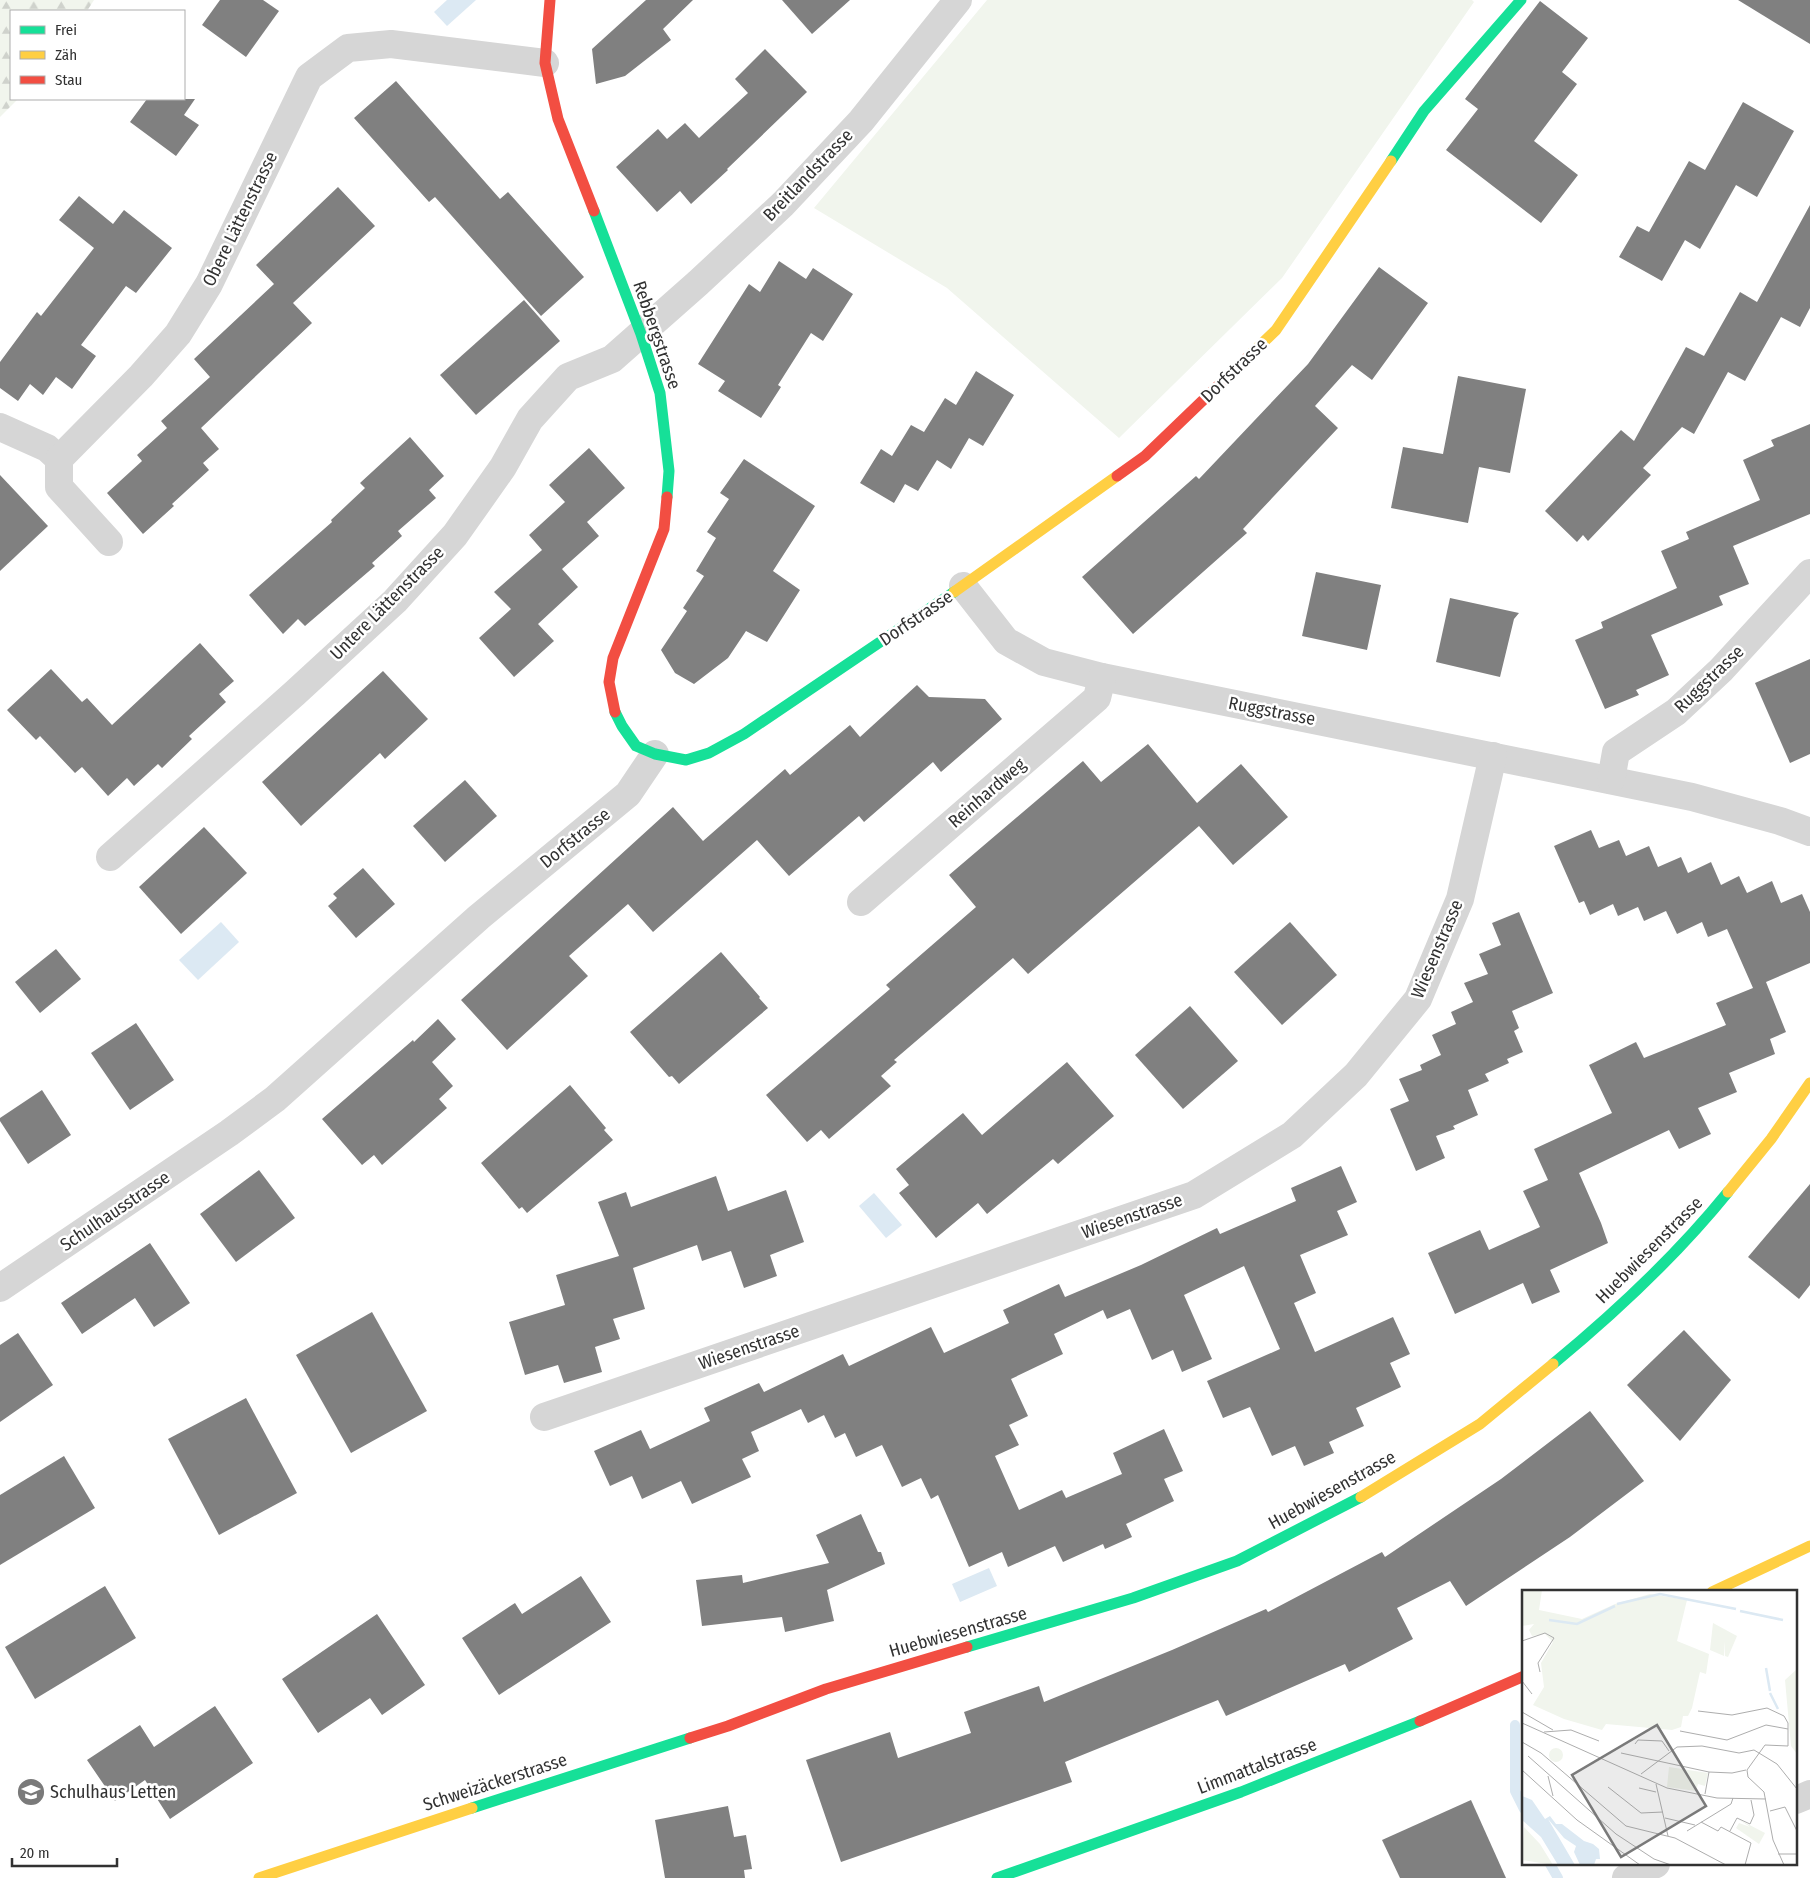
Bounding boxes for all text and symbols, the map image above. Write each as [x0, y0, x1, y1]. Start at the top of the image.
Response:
legend [10, 10, 185, 100]
text: Frei [55, 21, 77, 39]
text: Zäh [55, 46, 77, 64]
text: Stau [55, 71, 82, 89]
street label: Breitlandstrasse [759, 124, 857, 226]
street label: Obere Lättenstrasse [198, 148, 282, 290]
street label: Rebbergstrasse [628, 278, 686, 392]
street label: Dorfstrasse [1196, 333, 1272, 407]
street label: Untere Lättenstrasse [325, 541, 449, 665]
street label: Dorfstrasse [875, 585, 957, 651]
street label: Ruggstrasse [1670, 640, 1748, 718]
street label: Ruggstrasse [1227, 692, 1317, 730]
street label: Reinhardweg [944, 753, 1031, 833]
street label: Dorfstrasse [536, 803, 615, 873]
street label: Wiesenstrasse [1406, 896, 1468, 1002]
street label: Schulhausstrasse [56, 1166, 174, 1256]
street label: Wiesenstrasse [1079, 1188, 1185, 1244]
street label: Huebwiesenstrasse [1591, 1192, 1707, 1308]
street label: Wiesenstrasse [696, 1319, 802, 1375]
street label: Huebwiesenstrasse [1265, 1446, 1400, 1534]
inset map [1522, 1590, 1798, 1866]
street label: Huebwiesenstrasse [887, 1602, 1029, 1662]
street label: Limmattalstrasse [1194, 1733, 1320, 1799]
street label: Schweizäckerstrasse [420, 1748, 570, 1816]
school or university icon: Schulhaus Letten [16, 1777, 46, 1807]
place label: Schulhaus Letten [50, 1781, 176, 1803]
scale bar [12, 1836, 118, 1868]
text: 20 m [20, 1844, 50, 1862]

